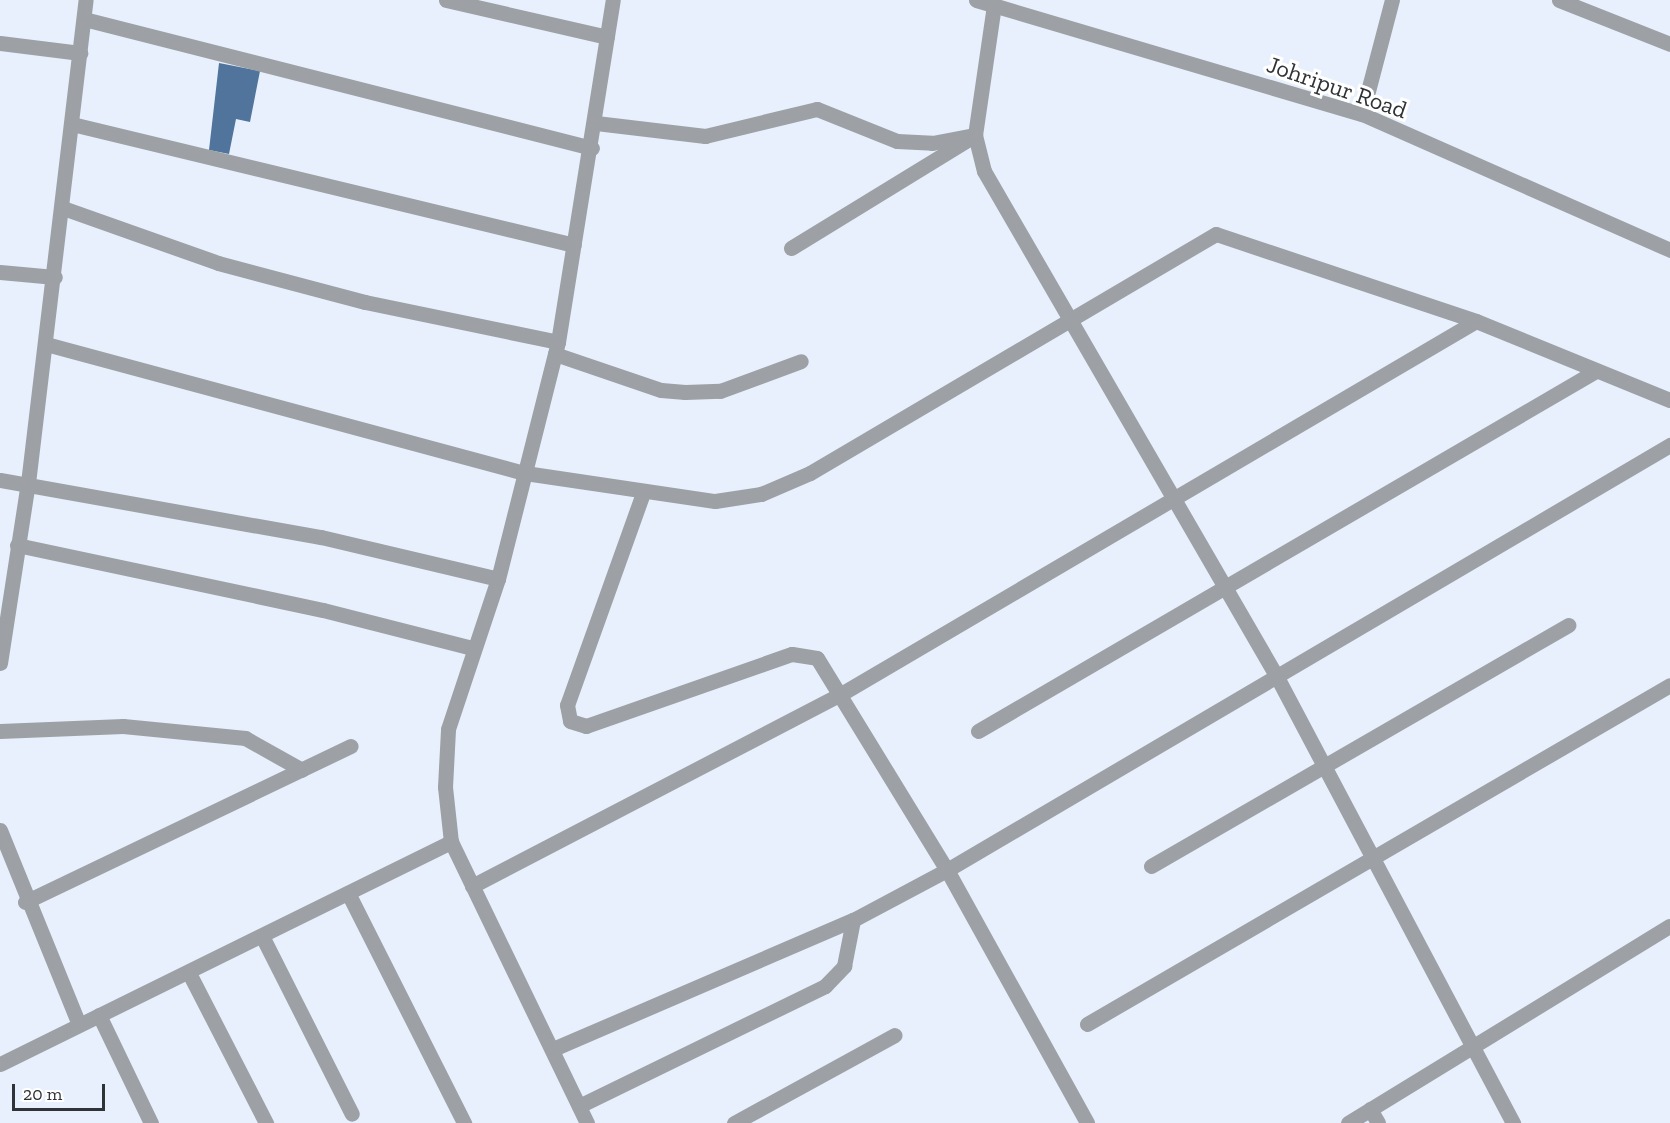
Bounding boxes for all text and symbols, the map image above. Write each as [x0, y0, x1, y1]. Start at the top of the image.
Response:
street label: Johripur Road [1263, 50, 1411, 124]
scale bar [15, 1072, 108, 1110]
text: 20 m [23, 1083, 62, 1105]

